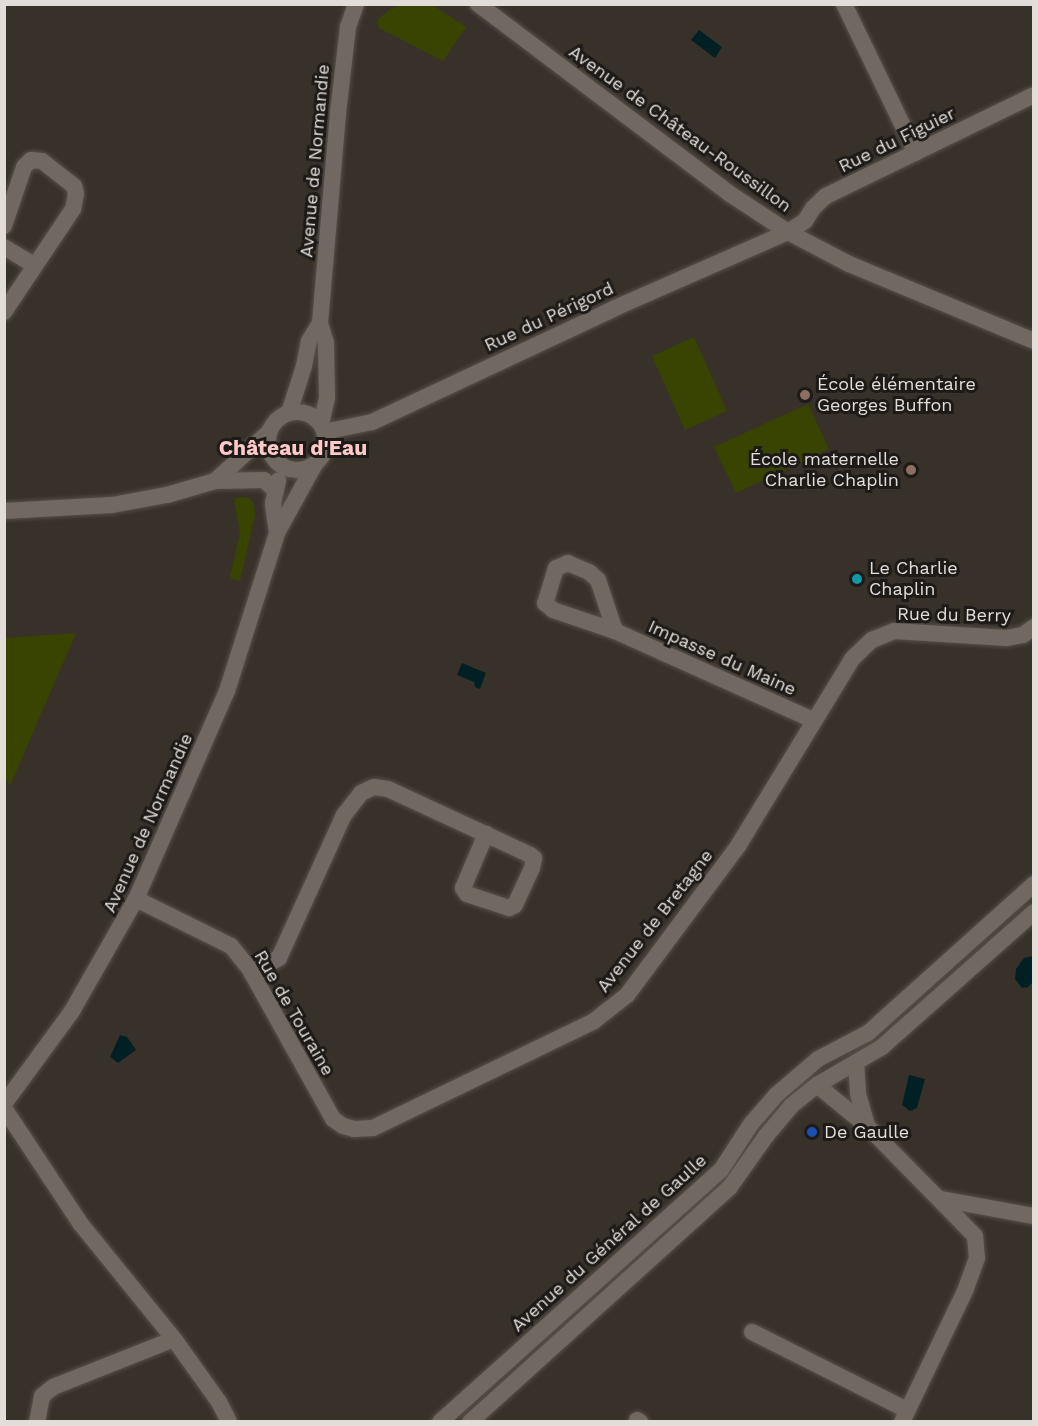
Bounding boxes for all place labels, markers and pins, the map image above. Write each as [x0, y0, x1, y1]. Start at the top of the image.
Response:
place label: École élémentaire Georges Buffon [817, 374, 976, 416]
marker: École élémentaire Georges Buffon [798, 388, 812, 402]
place label: École maternelle Charlie Chaplin [750, 449, 899, 492]
marker: École maternelle Charlie Chaplin [904, 463, 918, 477]
place label: Le Charlie Chaplin [869, 558, 958, 600]
marker: Le Charlie Chaplin [850, 572, 864, 586]
place label: De Gaulle [824, 1121, 909, 1143]
marker: De Gaulle [805, 1125, 819, 1139]

